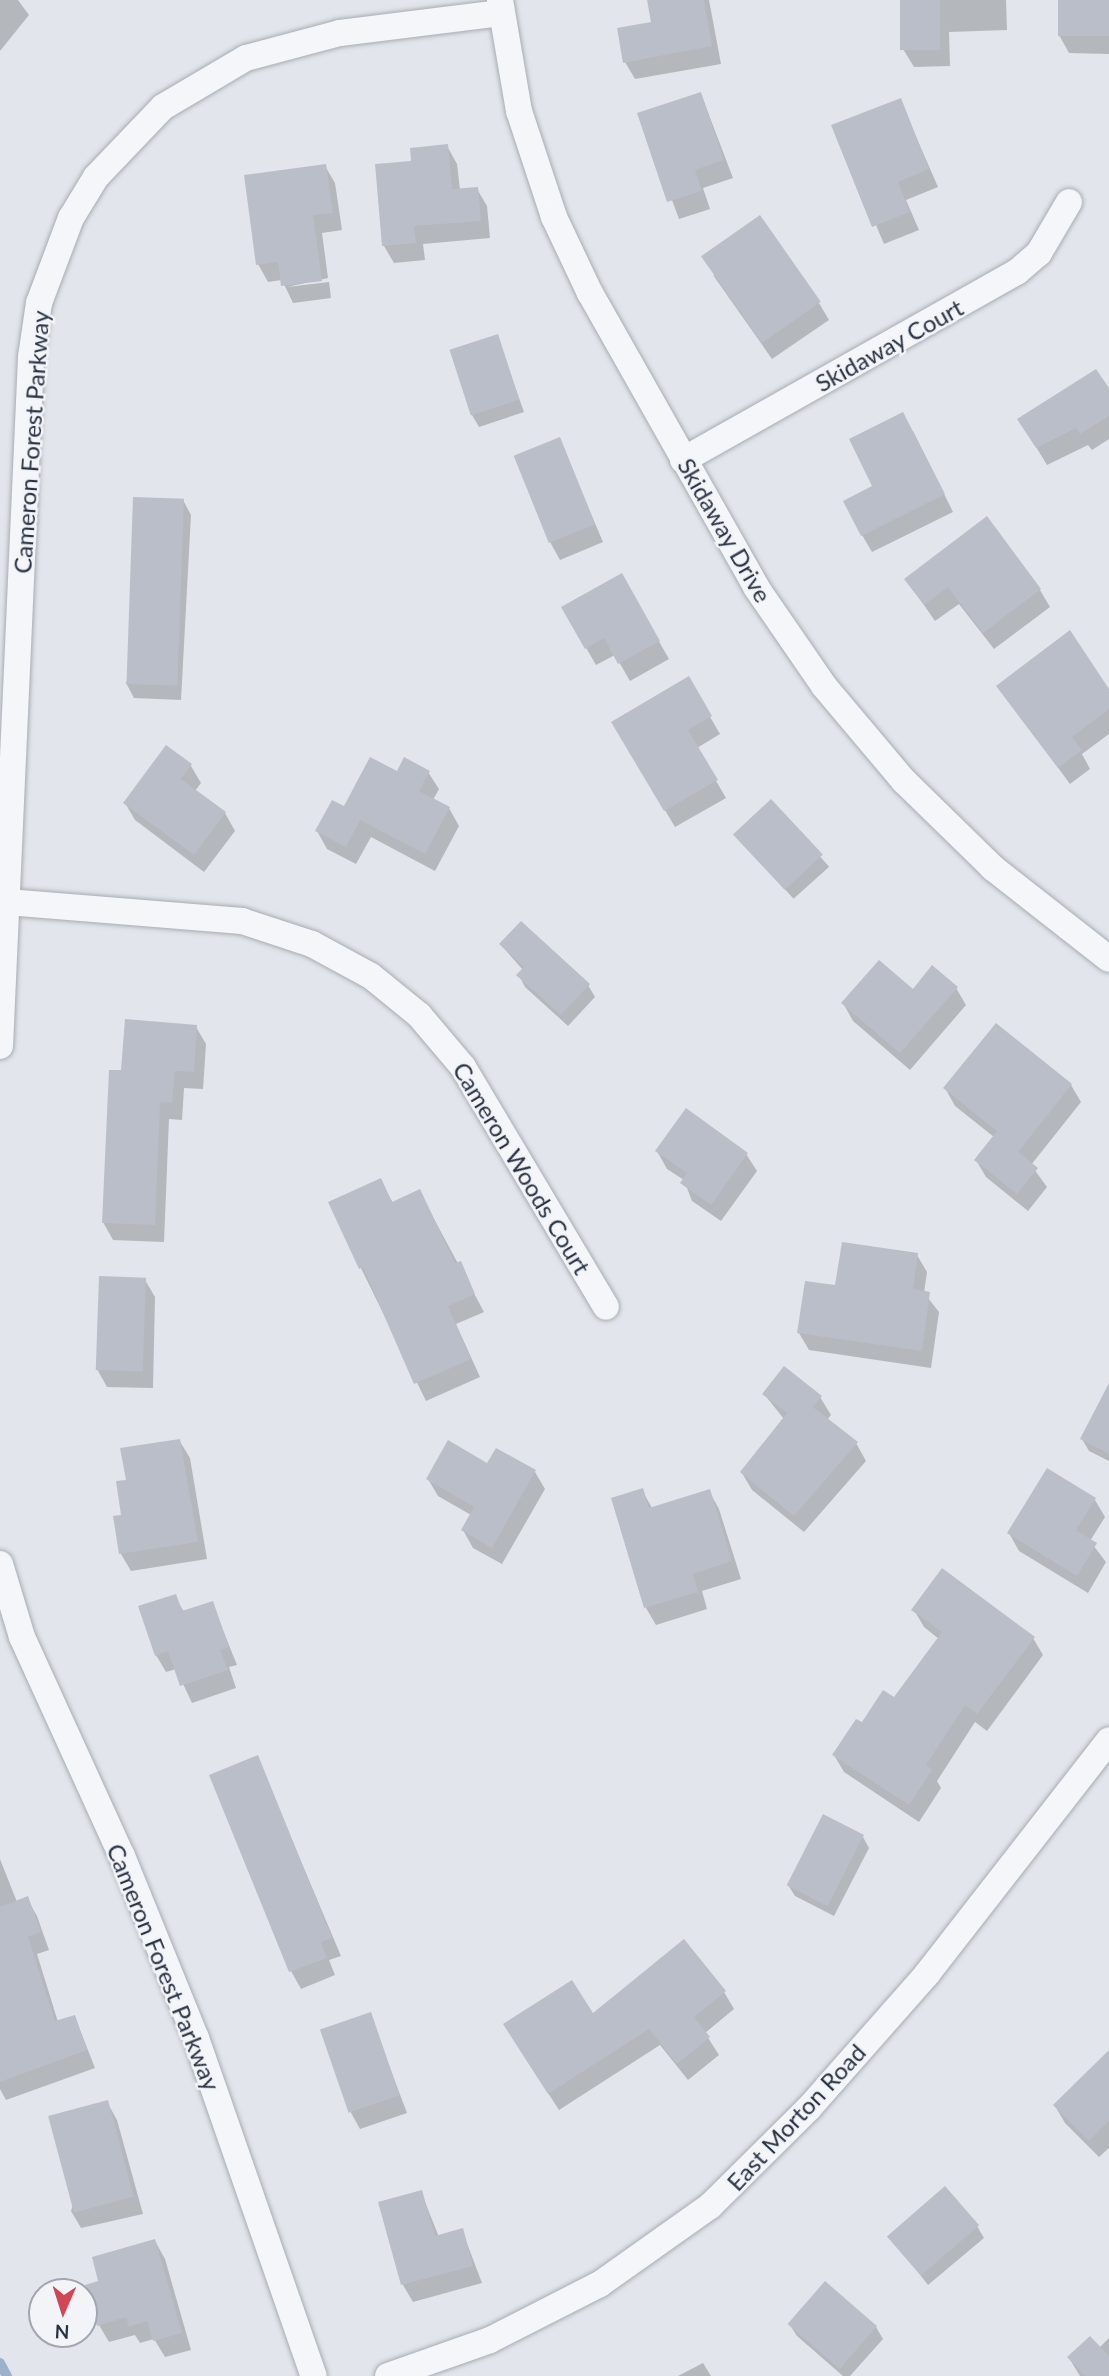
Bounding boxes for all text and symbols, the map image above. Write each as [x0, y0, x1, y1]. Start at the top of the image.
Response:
street label: Skidaway Court [810, 292, 968, 398]
street label: Cameron Forest Parkway [7, 310, 55, 574]
street label: Skidaway Drive [672, 453, 778, 607]
street label: Cameron Woods Court [447, 1057, 597, 1279]
street label: Cameron Forest Parkway [101, 1839, 227, 2095]
street label: East Morton Road [721, 2038, 871, 2196]
north arrow [28, 2278, 98, 2348]
text: N [54, 2321, 70, 2344]

